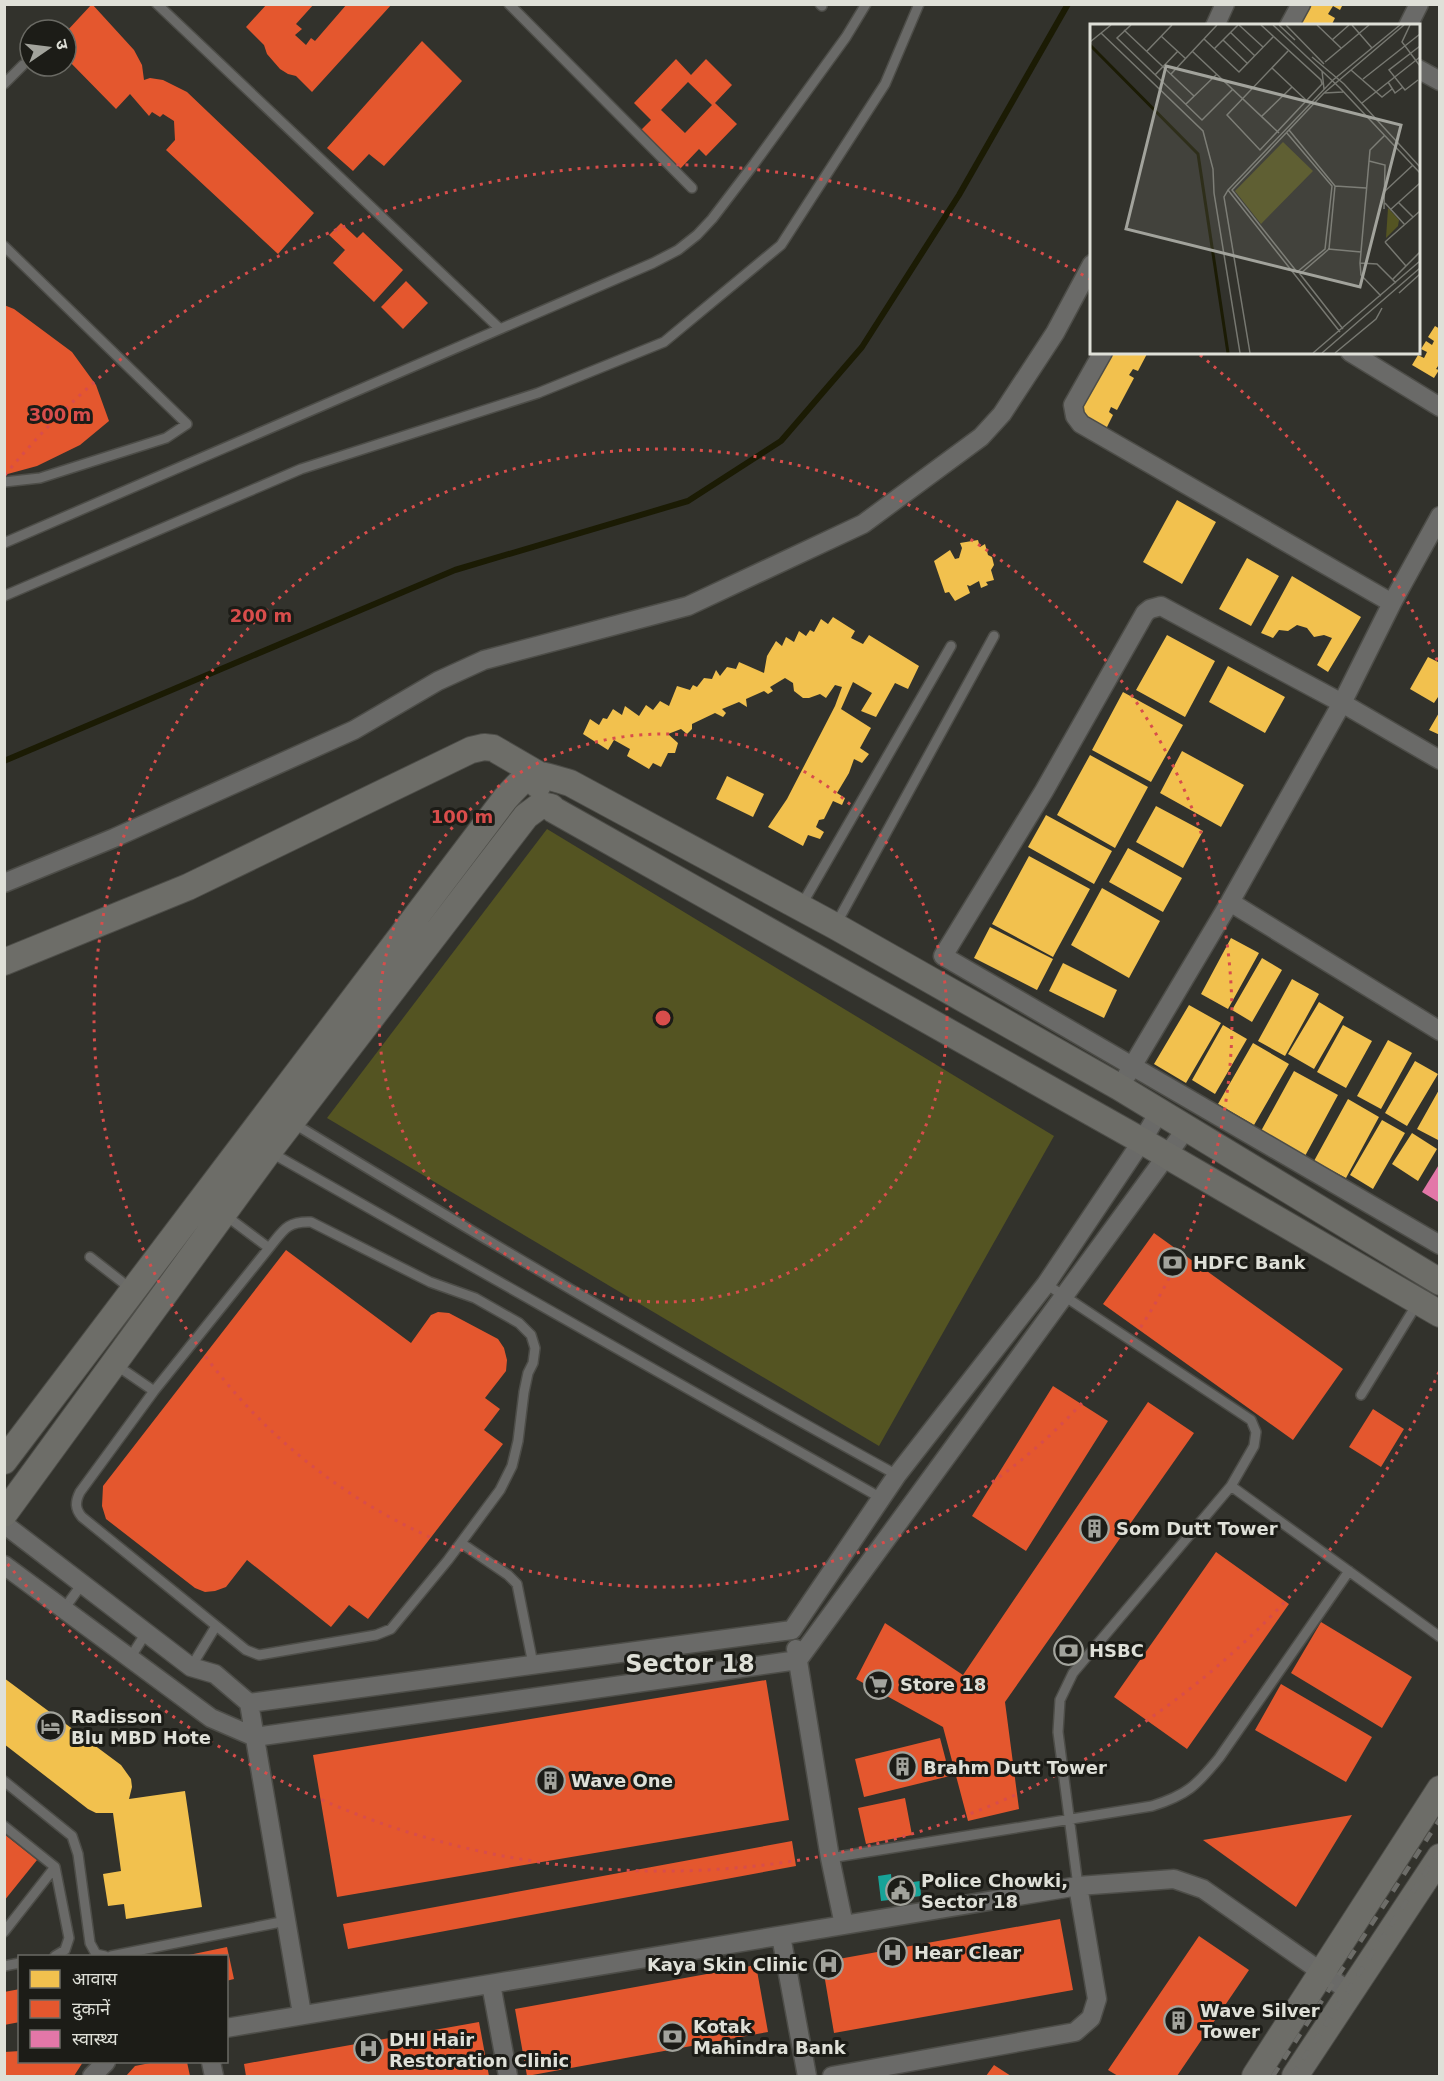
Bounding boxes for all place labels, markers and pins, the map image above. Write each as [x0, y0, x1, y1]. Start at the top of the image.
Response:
centre of rings [653, 1008, 673, 1028]
bank icon: HDFC Bank [1156, 1246, 1188, 1278]
place label: HDFC Bank [1193, 1252, 1306, 1273]
building icon: Som Dutt Tower [1079, 1512, 1111, 1544]
place label: Som Dutt Tower [1116, 1518, 1278, 1539]
bank icon: HSBC [1052, 1634, 1084, 1666]
place label: HSBC [1089, 1640, 1144, 1661]
supermarket icon: Store 18 [863, 1668, 895, 1700]
place label: Store 18 [900, 1674, 986, 1695]
place label: Radisson Blu MBD Hote [71, 1706, 211, 1748]
hotel icon: Radisson Blu MBD Hote [34, 1710, 66, 1742]
building icon: Brahm Dutt Tower [886, 1751, 918, 1783]
place label: Brahm Dutt Tower [923, 1757, 1107, 1778]
building icon: Wave One [534, 1764, 566, 1796]
place label: Wave One [571, 1770, 673, 1791]
place label: Police Chowki, Sector 18 [921, 1870, 1068, 1912]
public building icon: Police Chowki, Sector 18 [884, 1874, 916, 1906]
hospital icon: Hear Clear [877, 1936, 909, 1968]
place label: Hear Clear [914, 1942, 1021, 1963]
hospital icon: Kaya Skin Clinic [813, 1948, 845, 1980]
place label: Kaya Skin Clinic [647, 1954, 808, 1975]
place label: Wave Silver Tower [1200, 2000, 1320, 2042]
building icon: Wave Silver Tower [1163, 2004, 1195, 2036]
place label: Kotak Mahindra Bank [693, 2016, 847, 2058]
bank icon: Kotak Mahindra Bank [656, 2020, 688, 2052]
place label: DHI Hair Restoration Clinic [389, 2029, 569, 2071]
hospital icon: DHI Hair Restoration Clinic [352, 2033, 384, 2065]

